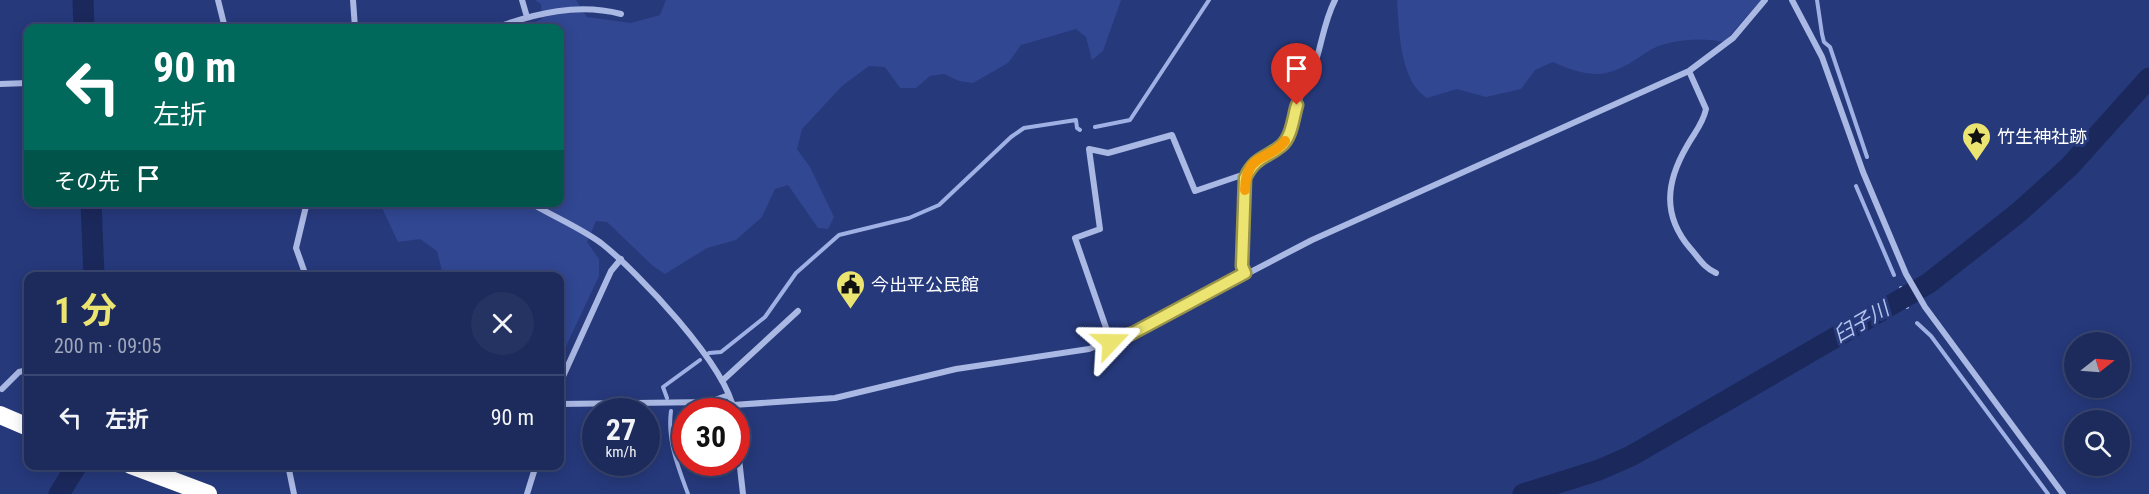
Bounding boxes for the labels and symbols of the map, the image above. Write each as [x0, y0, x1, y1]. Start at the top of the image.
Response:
pin [1271, 43, 1322, 105]
place icon: 竹生神社跡 [1960, 120, 1992, 162]
place label: 竹生神社跡 [1997, 126, 2087, 147]
public building icon: 今出平公民館 [834, 268, 866, 310]
place label: 今出平公民館 [871, 274, 979, 295]
water label: 臼子川 [1829, 296, 1895, 347]
position arrow [1079, 310, 1143, 374]
north arrow [2064, 332, 2130, 398]
speed limit sign: 30 [672, 398, 750, 476]

